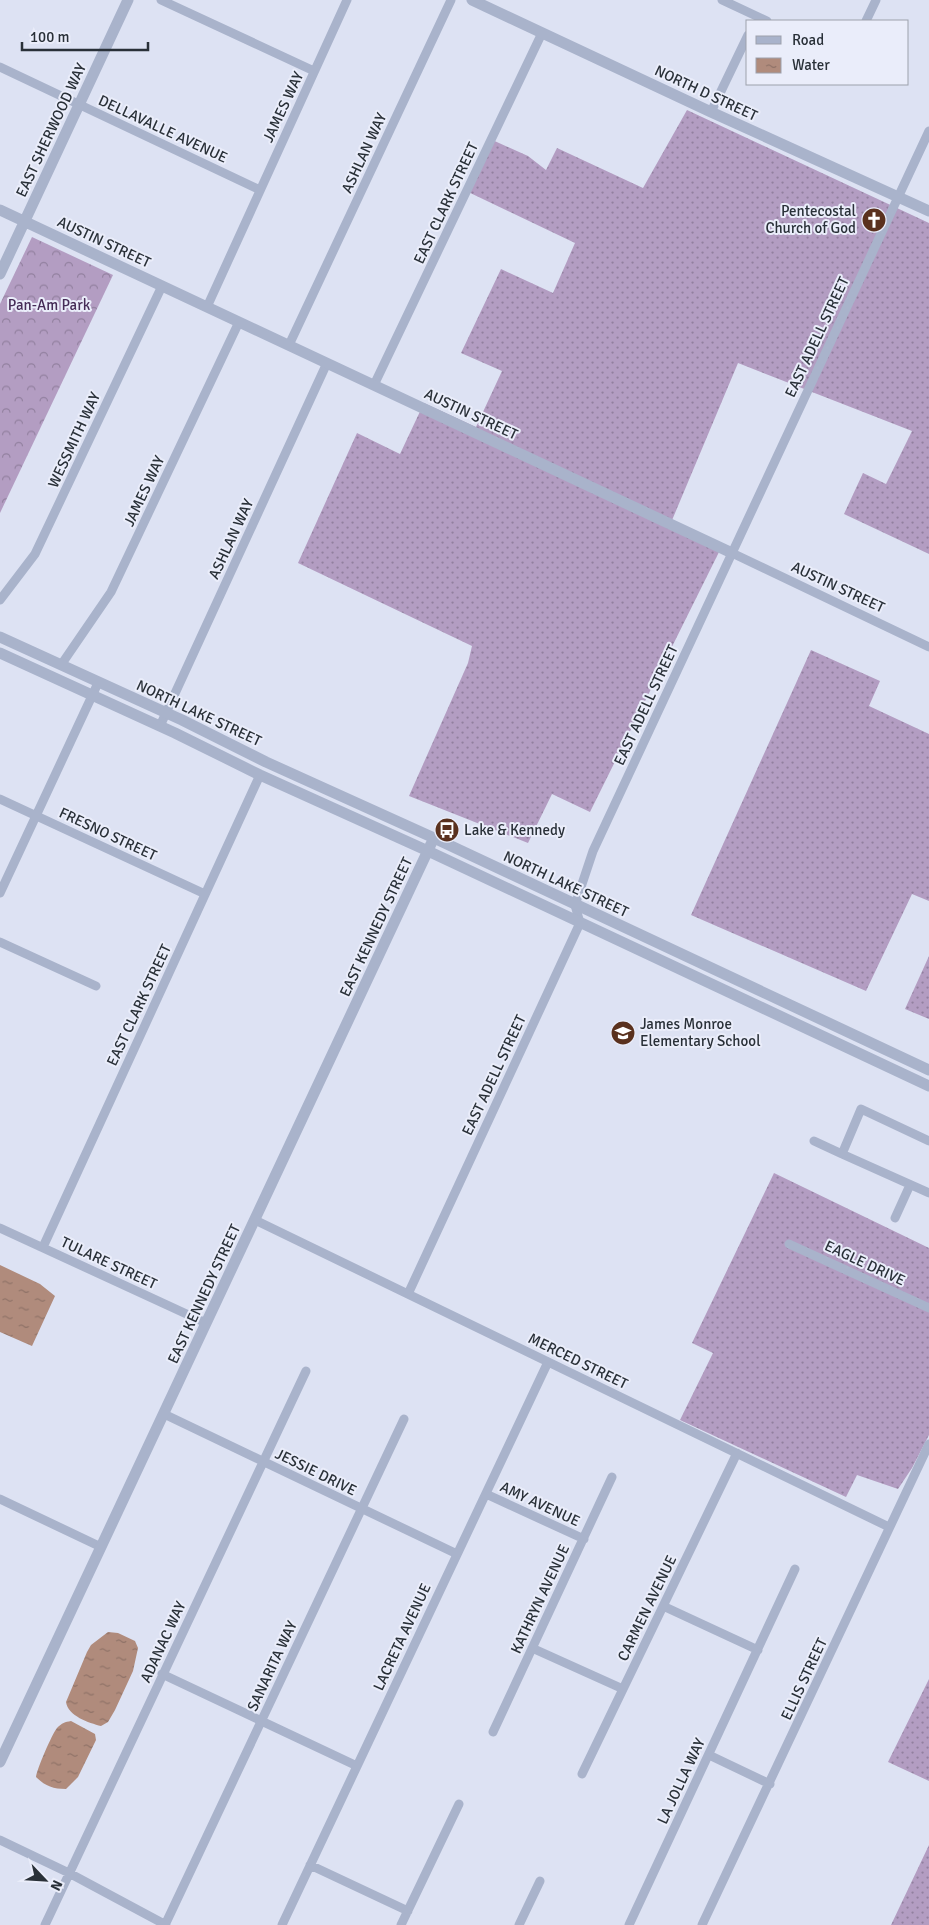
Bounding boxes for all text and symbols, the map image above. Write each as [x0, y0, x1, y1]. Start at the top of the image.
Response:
scale bar [22, 20, 149, 52]
legend [746, 20, 909, 85]
text: 100 m [30, 28, 70, 46]
text: Road [792, 31, 824, 49]
text: Water [792, 56, 830, 74]
street label: EAST SHERWOOD WAY [12, 60, 90, 200]
street label: NORTH D STREET [652, 61, 761, 125]
street label: JAMES WAY [259, 68, 307, 145]
street label: DELLAVALLE AVENUE [96, 91, 230, 167]
street label: ASHLAN WAY [338, 110, 391, 196]
street label: EAST CLARK STREET [410, 139, 482, 267]
place label: Pentecostal Church of God [765, 202, 856, 237]
church icon: Pentecostal Church of God [861, 207, 887, 233]
street label: AUSTIN STREET [55, 213, 154, 272]
street label: EAST ADELL STREET [781, 273, 853, 400]
park label: Pan-Am Park [8, 296, 91, 314]
street label: AUSTIN STREET [422, 385, 521, 444]
street label: WESSMITH WAY [44, 389, 104, 491]
street label: JAMES WAY [120, 452, 168, 529]
street label: ASHLAN WAY [205, 496, 258, 582]
street label: AUSTIN STREET [789, 558, 888, 617]
street label: EAST ADELL STREET [610, 641, 682, 768]
street label: NORTH LAKE STREET [134, 676, 265, 750]
street label: FRESNO STREET [56, 804, 160, 865]
bus stop icon: Lake & Kennedy [434, 817, 460, 843]
place label: Lake & Kennedy [464, 821, 565, 839]
street label: NORTH LAKE STREET [501, 847, 632, 921]
street label: EAST KENNEDY STREET [336, 854, 416, 1000]
street label: EAST CLARK STREET [103, 941, 175, 1069]
street label: EAST ADELL STREET [458, 1011, 530, 1138]
place label: James Monroe Elementary School [640, 1015, 761, 1050]
school or university icon: James Monroe Elementary School [610, 1020, 636, 1046]
street label: EAST KENNEDY STREET [164, 1221, 244, 1367]
street label: TULARE STREET [58, 1233, 160, 1293]
street label: EAGLE DRIVE [822, 1236, 908, 1290]
street label: MERCED STREET [525, 1329, 631, 1393]
street label: JESSIE DRIVE [272, 1445, 360, 1499]
street label: AMY AVENUE [497, 1478, 583, 1530]
street label: KATHRYN AVENUE [507, 1541, 573, 1657]
street label: CARMEN AVENUE [614, 1552, 680, 1664]
street label: LACRETA AVENUE [369, 1580, 435, 1694]
street label: ADANAC WAY [136, 1598, 190, 1686]
street label: SANARITA WAY [243, 1618, 301, 1714]
street label: ELLIS STREET [777, 1635, 831, 1723]
street label: LA JOLLA WAY [653, 1735, 709, 1827]
north arrow [20, 1855, 70, 1905]
text: N [47, 1877, 66, 1893]

